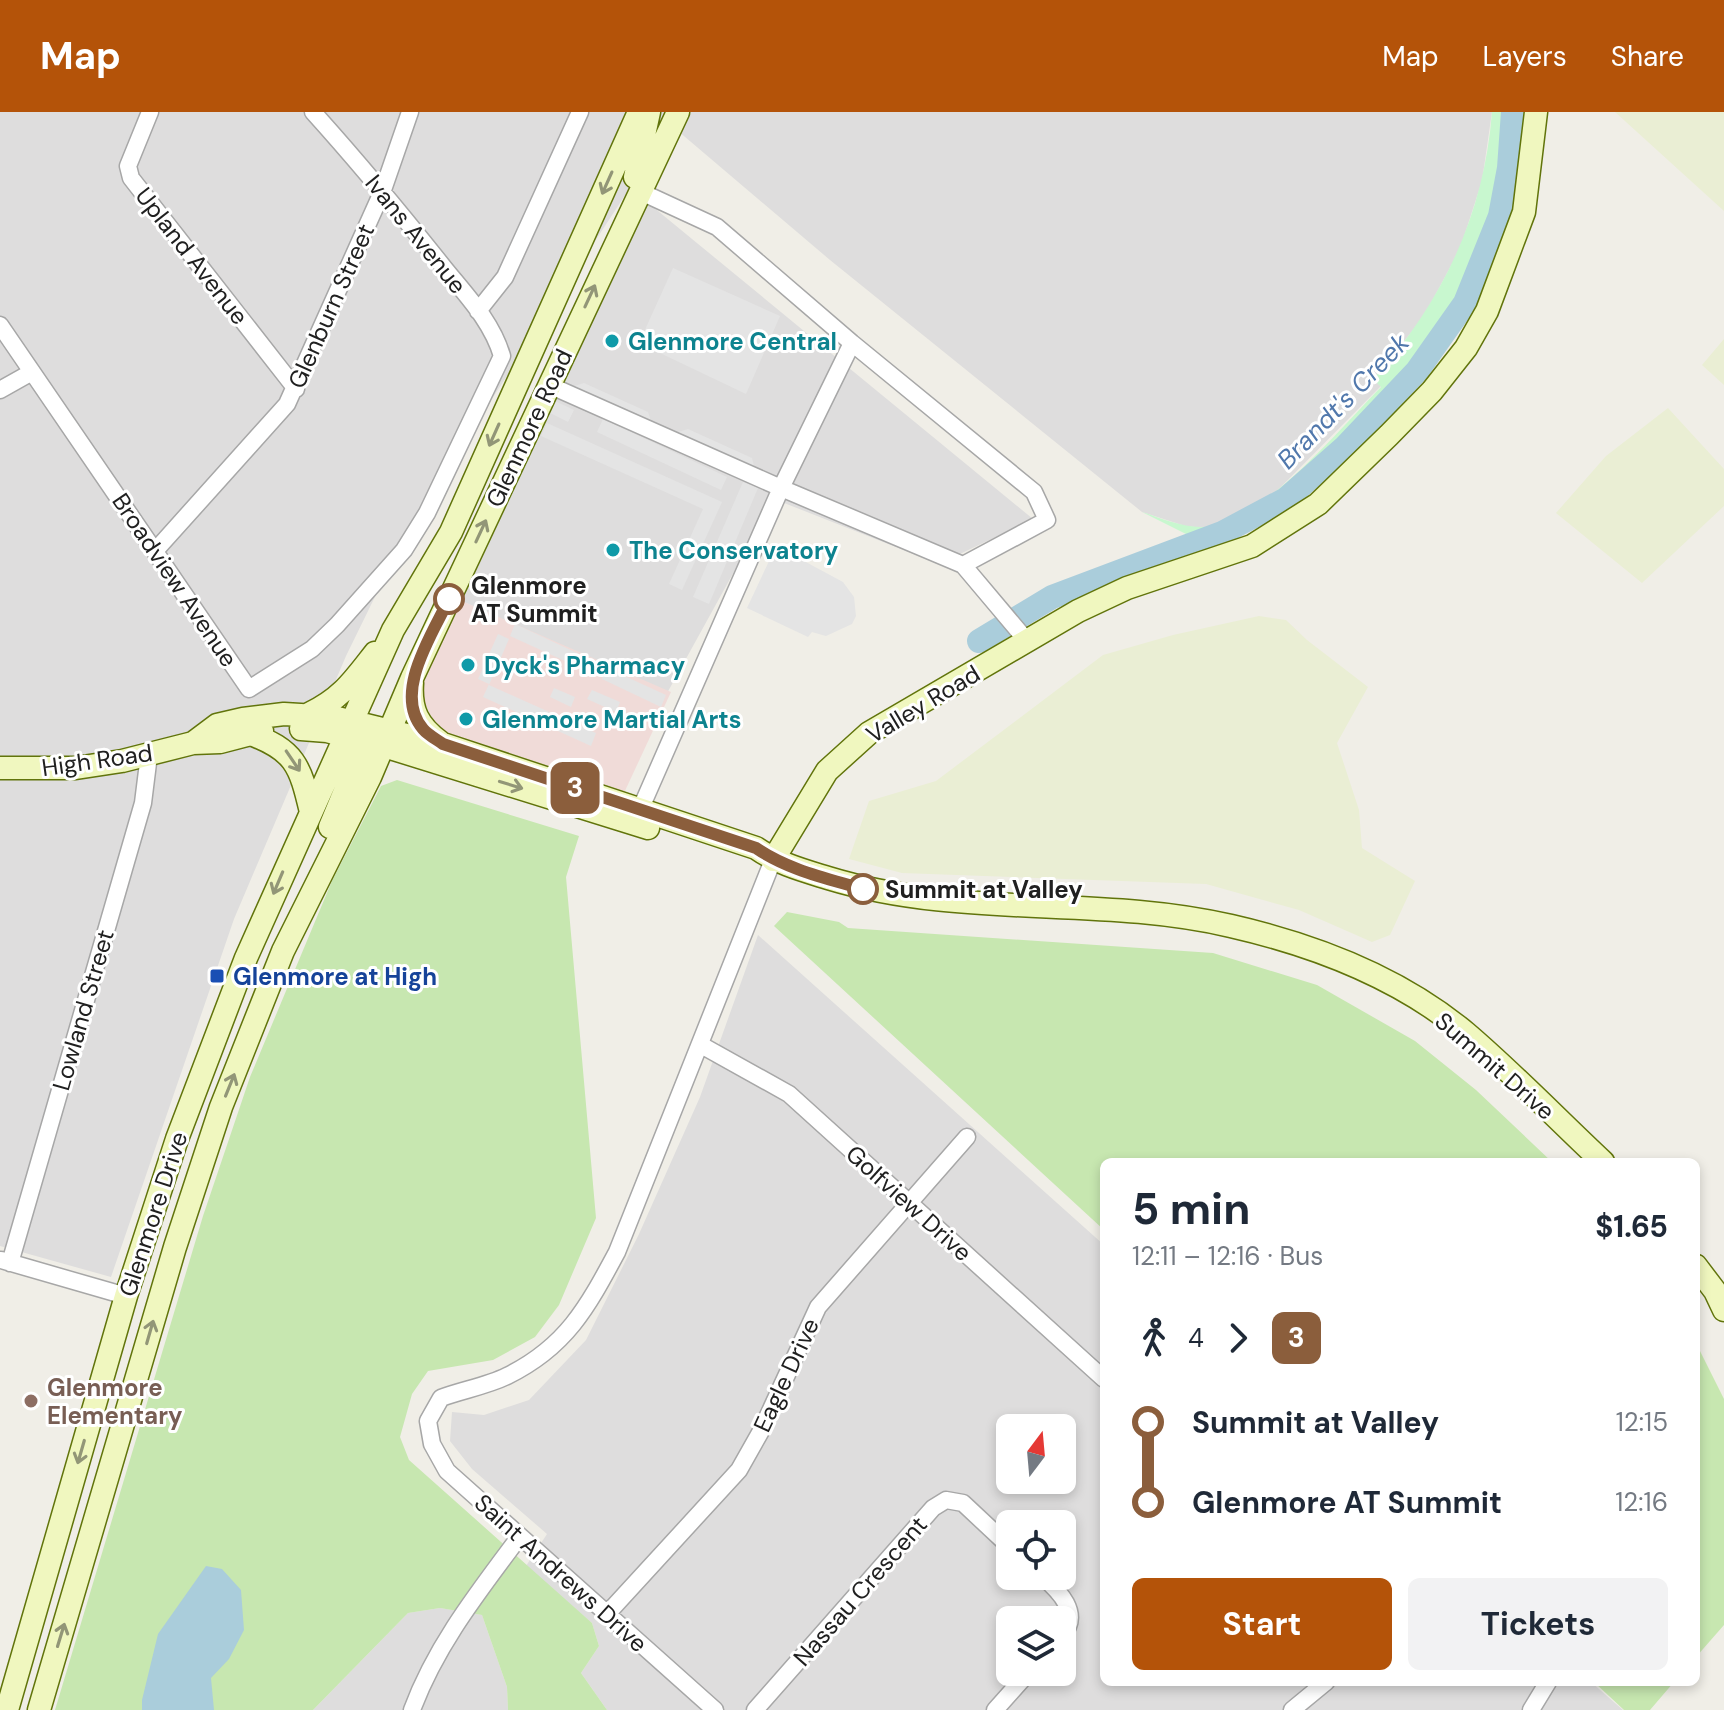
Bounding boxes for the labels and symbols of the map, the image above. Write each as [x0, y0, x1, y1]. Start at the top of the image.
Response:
street label: Ivans Avenue [358, 168, 474, 300]
one-way arrow [599, 171, 614, 195]
street label: Upland Avenue [129, 181, 255, 331]
street label: Glenburn Street [281, 219, 381, 393]
one-way arrow [583, 284, 598, 308]
water label: Brandt's Creek [1270, 325, 1417, 476]
place label: Glenmore Central [628, 326, 837, 357]
marker: Glenmore Central [603, 332, 621, 350]
street label: Glenmore Road [479, 344, 579, 512]
one-way arrow [486, 422, 501, 447]
street label: Broadview Avenue [105, 487, 245, 673]
one-way arrow [474, 520, 489, 544]
place label: The Conservatory [629, 535, 839, 566]
marker: The Conservatory [604, 541, 622, 559]
place label: Glenmore AT Summit [471, 570, 598, 629]
marker: Glenmore AT Summit [434, 584, 464, 614]
place label: Dyck's Pharmacy [484, 650, 686, 681]
marker: Dyck's Pharmacy [459, 656, 477, 674]
street label: Valley Road [860, 658, 986, 750]
place label: Glenmore Martial Arts [482, 704, 742, 735]
marker: Glenmore Martial Arts [457, 710, 475, 728]
street label: High Road [40, 737, 154, 783]
one-way arrow [284, 749, 301, 772]
line badge: 3 [549, 762, 601, 814]
one-way arrow [498, 779, 523, 794]
one-way arrow [269, 870, 284, 895]
marker: Summit at Valley [848, 874, 878, 904]
place label: Summit at Valley [885, 874, 1083, 905]
street label: Lowland Street [45, 926, 121, 1094]
place label: Glenmore at High [233, 961, 437, 992]
marker: Glenmore at High [208, 967, 226, 985]
street label: Summit Drive [1429, 1005, 1561, 1127]
one-way arrow [224, 1073, 238, 1098]
street label: Glenmore Drive [112, 1127, 194, 1301]
street label: Golfview Drive [840, 1138, 978, 1268]
street label: Eagle Drive [746, 1313, 826, 1437]
one-way arrow [143, 1320, 158, 1346]
place label: Glenmore Elementary [47, 1372, 183, 1431]
marker: Glenmore Elementary [22, 1392, 40, 1410]
north arrow [996, 1414, 1076, 1494]
one-way arrow [73, 1438, 88, 1464]
street label: Saint Andrews Drive [468, 1487, 654, 1659]
street label: Nassau Crescent [786, 1510, 934, 1672]
one-way arrow [54, 1623, 69, 1649]

